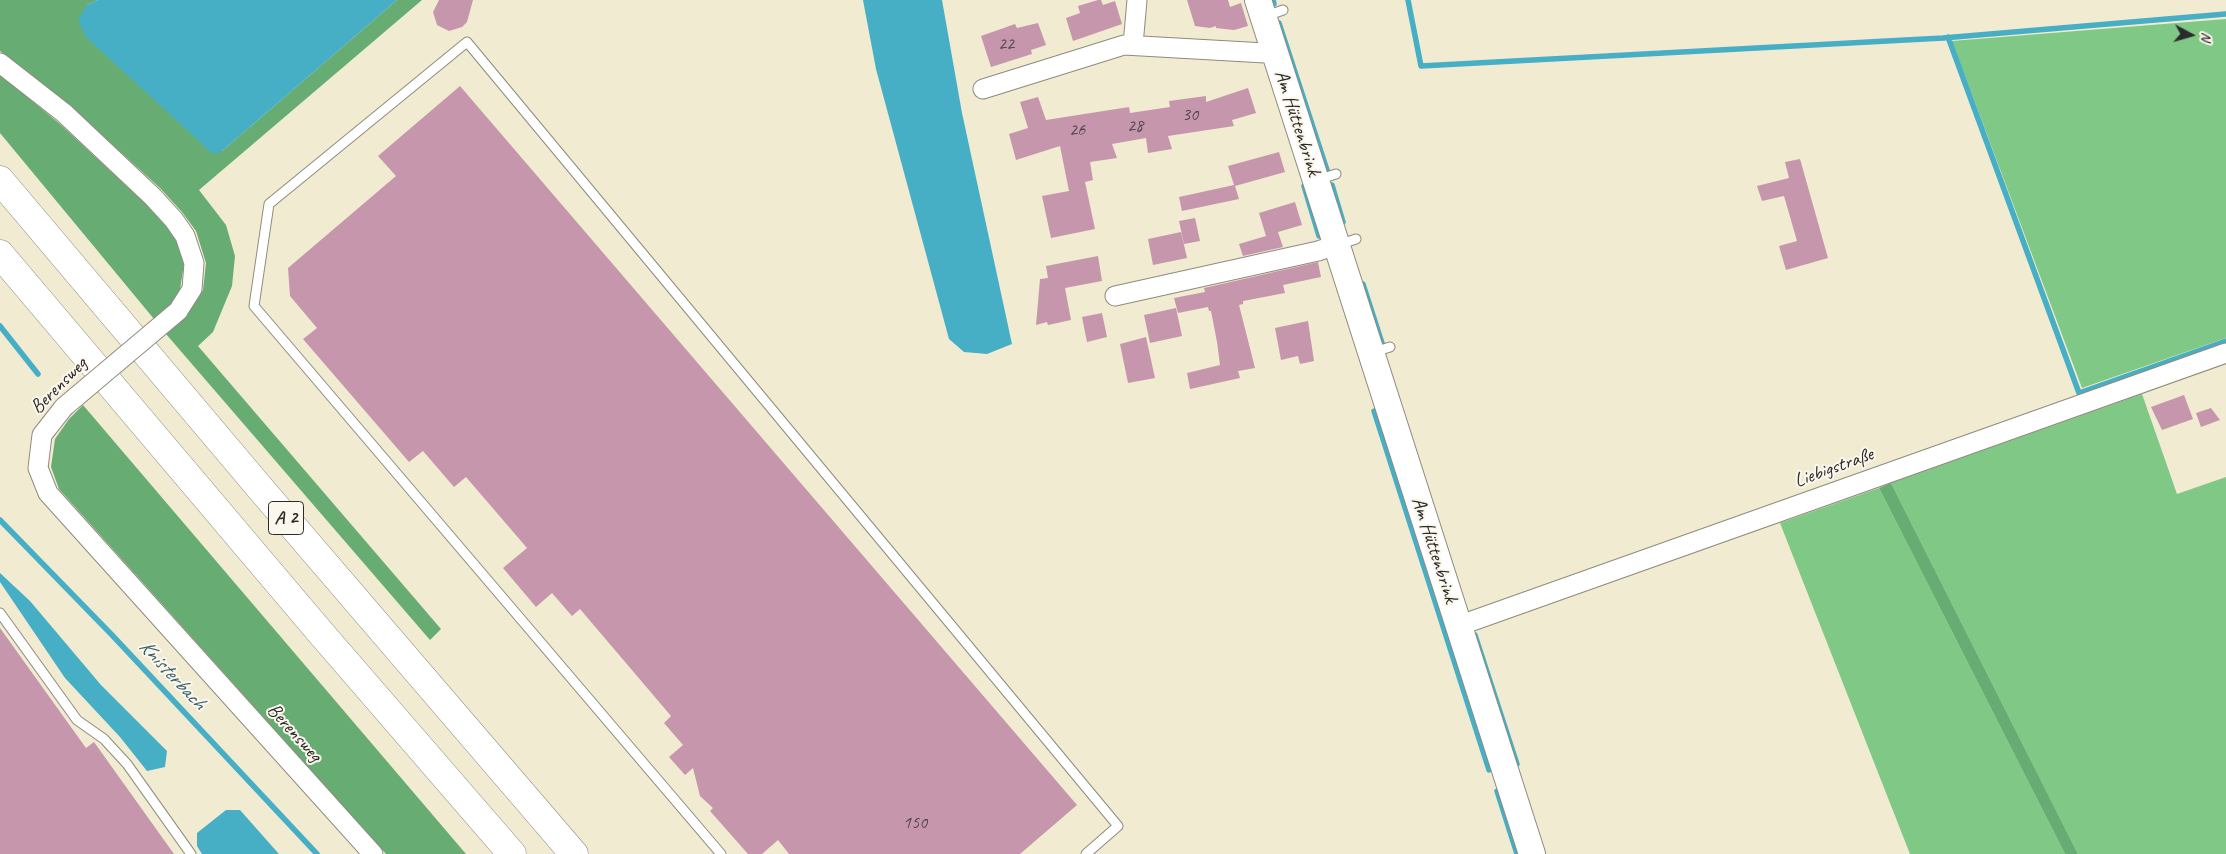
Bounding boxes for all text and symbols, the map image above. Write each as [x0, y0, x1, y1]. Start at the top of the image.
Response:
north arrow [2166, 10, 2216, 60]
text: N [2198, 31, 2215, 42]
house number: 22 [998, 33, 1014, 55]
street label: Am Hüttenbrink [1269, 67, 1325, 179]
house number: 30 [1182, 104, 1198, 126]
house number: 28 [1127, 115, 1143, 137]
house number: 26 [1069, 119, 1085, 141]
street label: Berensweg [26, 353, 92, 419]
street label: Liebigstraße [1791, 443, 1877, 493]
street label: Am Hüttenbrink [1406, 494, 1462, 606]
road number: A 2 [268, 502, 304, 534]
water label: Knisterbach [133, 635, 211, 715]
street label: Berensweg [262, 699, 326, 767]
house number: 150 [903, 812, 927, 834]

